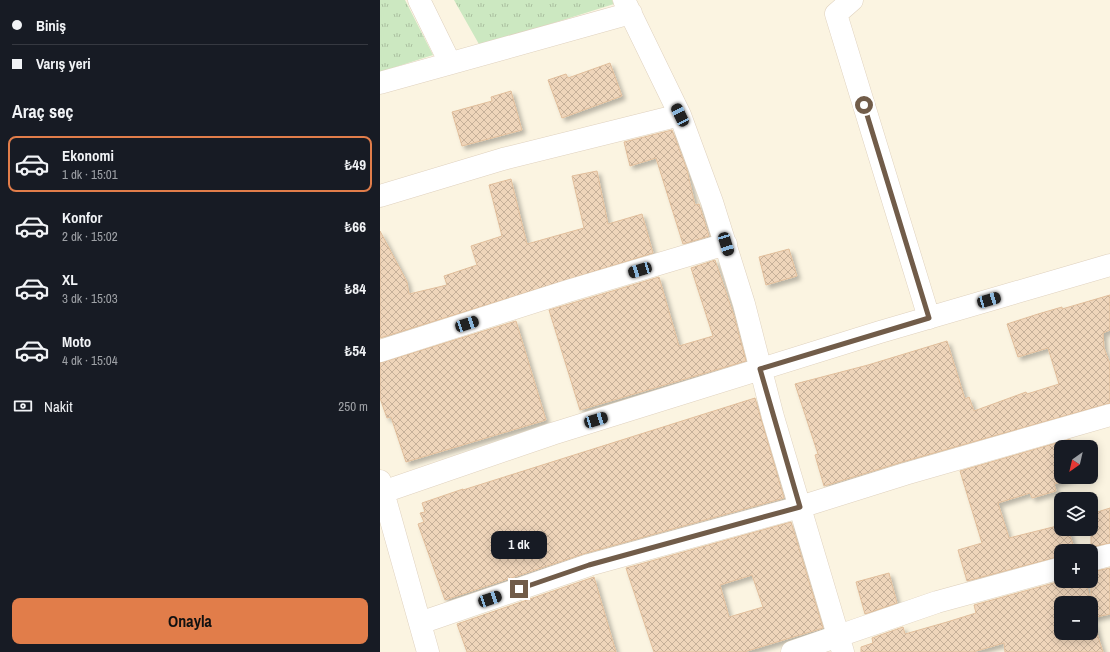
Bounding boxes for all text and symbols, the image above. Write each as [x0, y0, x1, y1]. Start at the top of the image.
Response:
text: Biniş [36, 15, 66, 36]
text: Varış yeri [36, 53, 91, 74]
route start [855, 96, 873, 114]
text: Araç seç [12, 99, 74, 124]
car [669, 102, 691, 128]
text: Ekonomi [62, 145, 114, 166]
icon: car [14, 146, 50, 182]
text: ₺49 [345, 154, 366, 175]
text: 1 dk · 15:01 [62, 166, 118, 183]
text: Konfor [62, 207, 102, 228]
icon: car [14, 208, 50, 244]
text: ₺66 [345, 216, 366, 237]
text: 2 dk · 15:02 [62, 228, 118, 245]
car [717, 231, 735, 257]
car [627, 261, 653, 279]
text: XL [62, 269, 78, 290]
icon: car [14, 270, 50, 306]
text: ₺84 [345, 278, 366, 299]
text: 3 dk · 15:03 [62, 290, 118, 307]
car [976, 291, 1002, 309]
car [454, 315, 480, 333]
text: Moto [62, 331, 91, 352]
icon: car [14, 332, 50, 368]
text: ₺54 [345, 340, 366, 361]
text: 4 dk · 15:04 [62, 352, 118, 369]
icon: cash [12, 395, 34, 417]
text: Nakit [44, 396, 73, 417]
text: 250 m [338, 398, 368, 415]
car [583, 411, 609, 429]
north arrow [1054, 440, 1098, 484]
map controls [1054, 440, 1098, 640]
button: layers [1054, 492, 1098, 536]
callout: 1 dk [491, 531, 547, 559]
text: 1 dk [508, 536, 530, 553]
button: + [1054, 544, 1098, 588]
route end [510, 580, 528, 598]
car [477, 589, 503, 609]
button: − [1054, 596, 1098, 640]
button: Onayla [12, 598, 368, 644]

